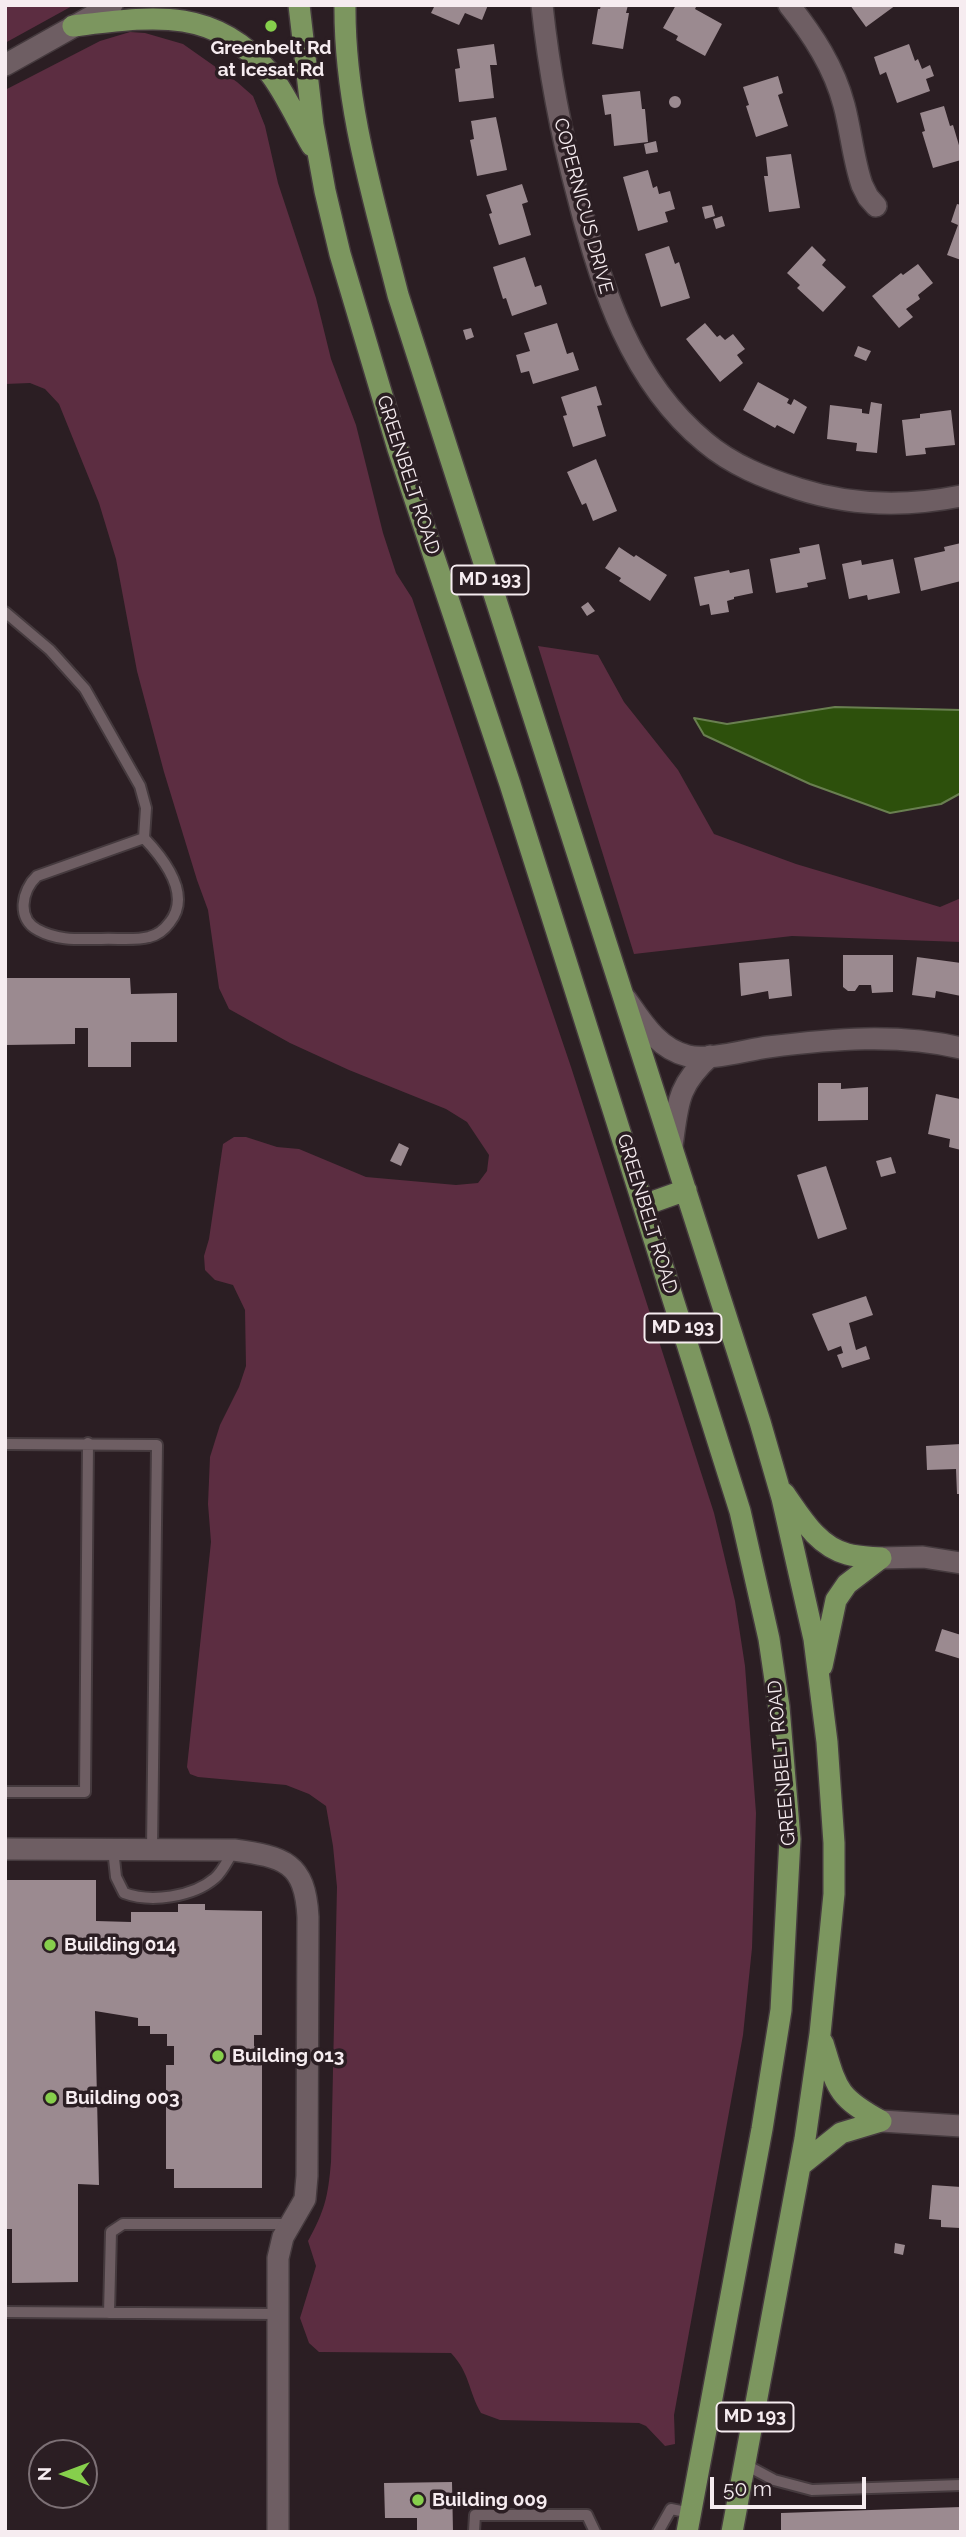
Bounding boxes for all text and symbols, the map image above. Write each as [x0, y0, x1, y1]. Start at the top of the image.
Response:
marker: Greenbelt Rd at Icesat Rd [263, 18, 279, 34]
place label: Greenbelt Rd at Icesat Rd [210, 37, 332, 81]
street label: COPERNICUS DRIVE [549, 116, 617, 296]
street label: GREENBELT ROAD [372, 393, 444, 557]
road number: MD 193 [452, 566, 528, 594]
street label: GREENBELT ROAD [612, 1131, 682, 1297]
road number: MD 193 [644, 1314, 722, 1343]
street label: GREENBELT ROAD [763, 1679, 801, 1847]
place label: Building 014 [64, 1934, 177, 1956]
marker: Building 014 [42, 1937, 58, 1953]
place label: Building 013 [232, 2045, 344, 2067]
marker: Building 013 [210, 2048, 226, 2064]
place label: Building 003 [65, 2087, 180, 2109]
marker: Building 003 [43, 2090, 59, 2106]
road number: MD 193 [716, 2402, 794, 2432]
north arrow [28, 2439, 98, 2509]
scale bar [714, 2464, 870, 2508]
text: N [33, 2467, 55, 2481]
text: 50 m [723, 2476, 772, 2501]
place label: Building 009 [432, 2489, 547, 2511]
marker: Building 009 [410, 2492, 426, 2508]

